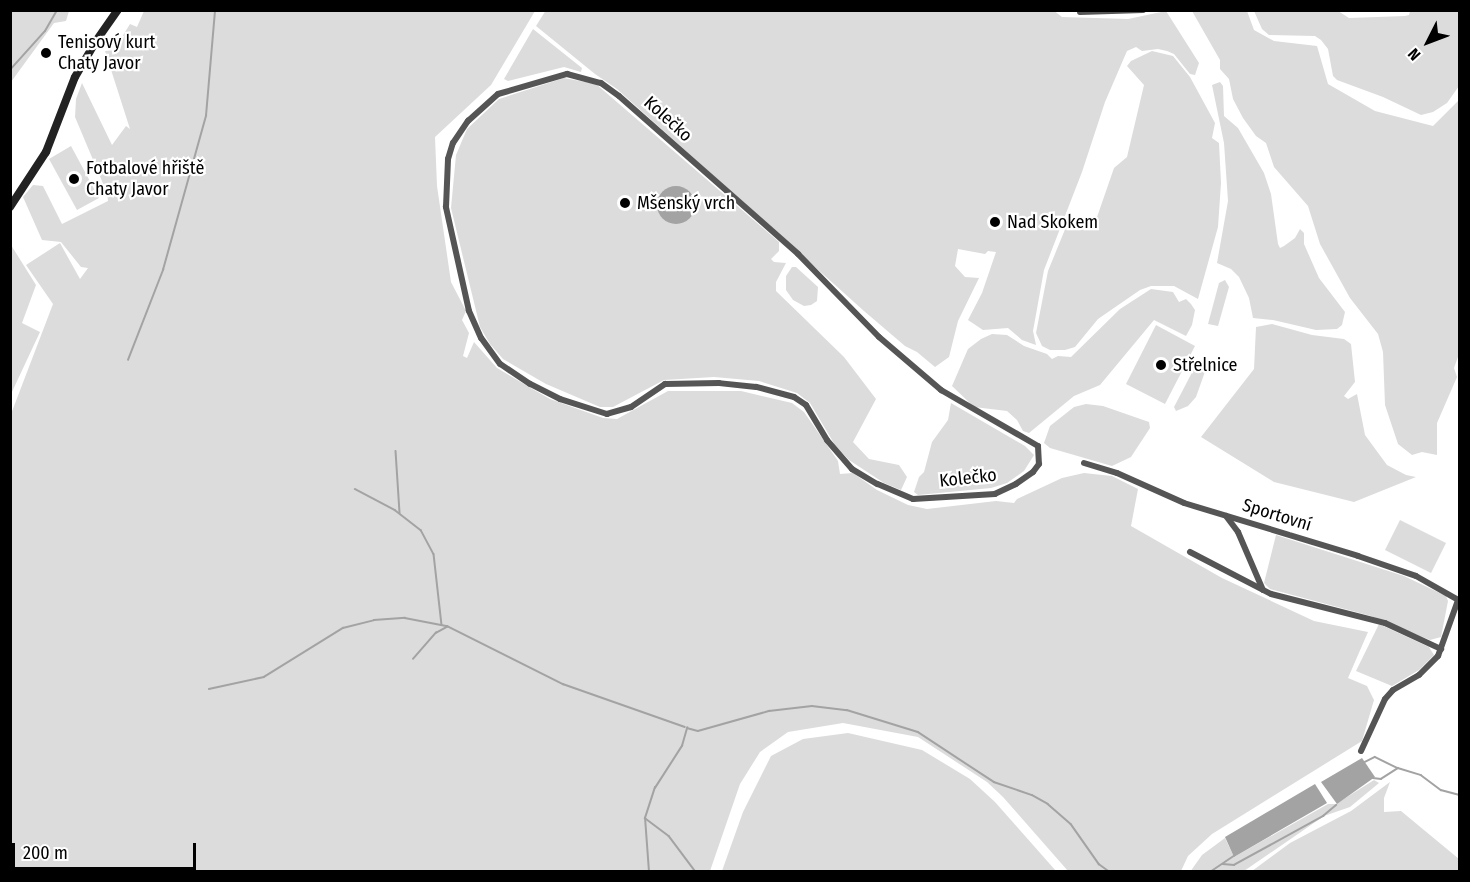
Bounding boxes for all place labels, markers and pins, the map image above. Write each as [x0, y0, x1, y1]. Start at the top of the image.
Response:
place label: Tenisový kurt Chaty Javor [58, 32, 155, 74]
marker: Tenisový kurt Chaty Javor [39, 46, 53, 60]
place label: Fotbalové hřiště Chaty Javor [86, 158, 204, 201]
marker: Fotbalové hřiště Chaty Javor [67, 172, 81, 186]
place label: Mšenský vrch [637, 192, 735, 214]
marker: Mšenský vrch [618, 196, 632, 210]
place label: Nad Skokem [1007, 211, 1098, 233]
marker: Nad Skokem [988, 215, 1002, 229]
place label: Střelnice [1173, 354, 1238, 376]
marker: Střelnice [1154, 358, 1168, 372]

